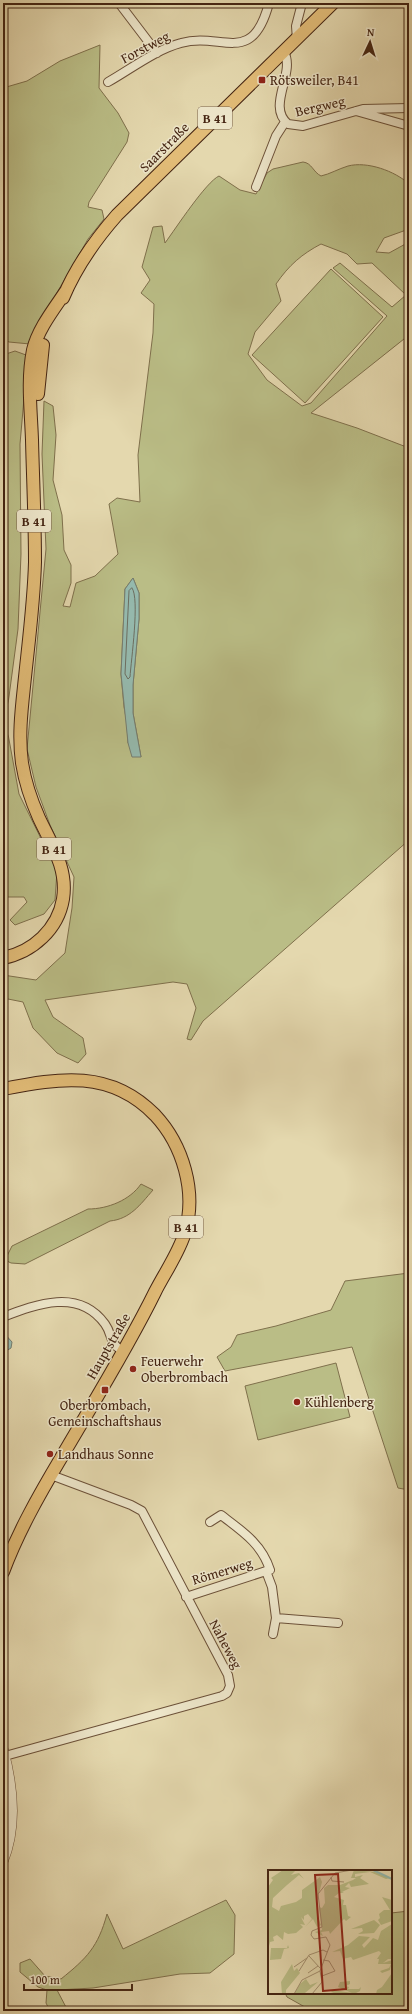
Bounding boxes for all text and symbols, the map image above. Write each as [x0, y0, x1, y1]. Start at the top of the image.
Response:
north arrow [350, 22, 390, 62]
text: N [366, 24, 376, 40]
street label: Forstweg [117, 26, 173, 68]
place label: Rötsweiler, B41 [270, 70, 359, 90]
marker: Rötsweiler, B41 [257, 75, 267, 85]
street label: Bergweg [293, 91, 347, 121]
road number: B 41 [198, 107, 232, 129]
street label: Saarstraße [135, 117, 194, 176]
road number: B 41 [17, 510, 51, 532]
road number: B 41 [37, 838, 71, 860]
road number: B 41 [169, 1216, 203, 1238]
street label: Hauptstraße [81, 1309, 135, 1383]
place label: Feuerwehr Oberbrombach [141, 1351, 228, 1387]
marker: Feuerwehr Oberbrombach [128, 1364, 138, 1374]
marker: Oberbrombach, Gemeinschaftshaus [100, 1385, 110, 1395]
place label: Kühlenberg [305, 1392, 374, 1412]
place label: Oberbrombach, Gemeinschaftshaus [48, 1395, 162, 1431]
marker: Kühlenberg [292, 1397, 302, 1407]
place label: Landhaus Sonne [58, 1444, 154, 1464]
marker: Landhaus Sonne [45, 1449, 55, 1459]
street label: Römerweg [189, 1552, 255, 1590]
street label: Naheweg [205, 1616, 247, 1672]
inset map [268, 1870, 392, 1994]
scale bar [24, 1966, 132, 1992]
text: 100 m [30, 1971, 60, 1988]

